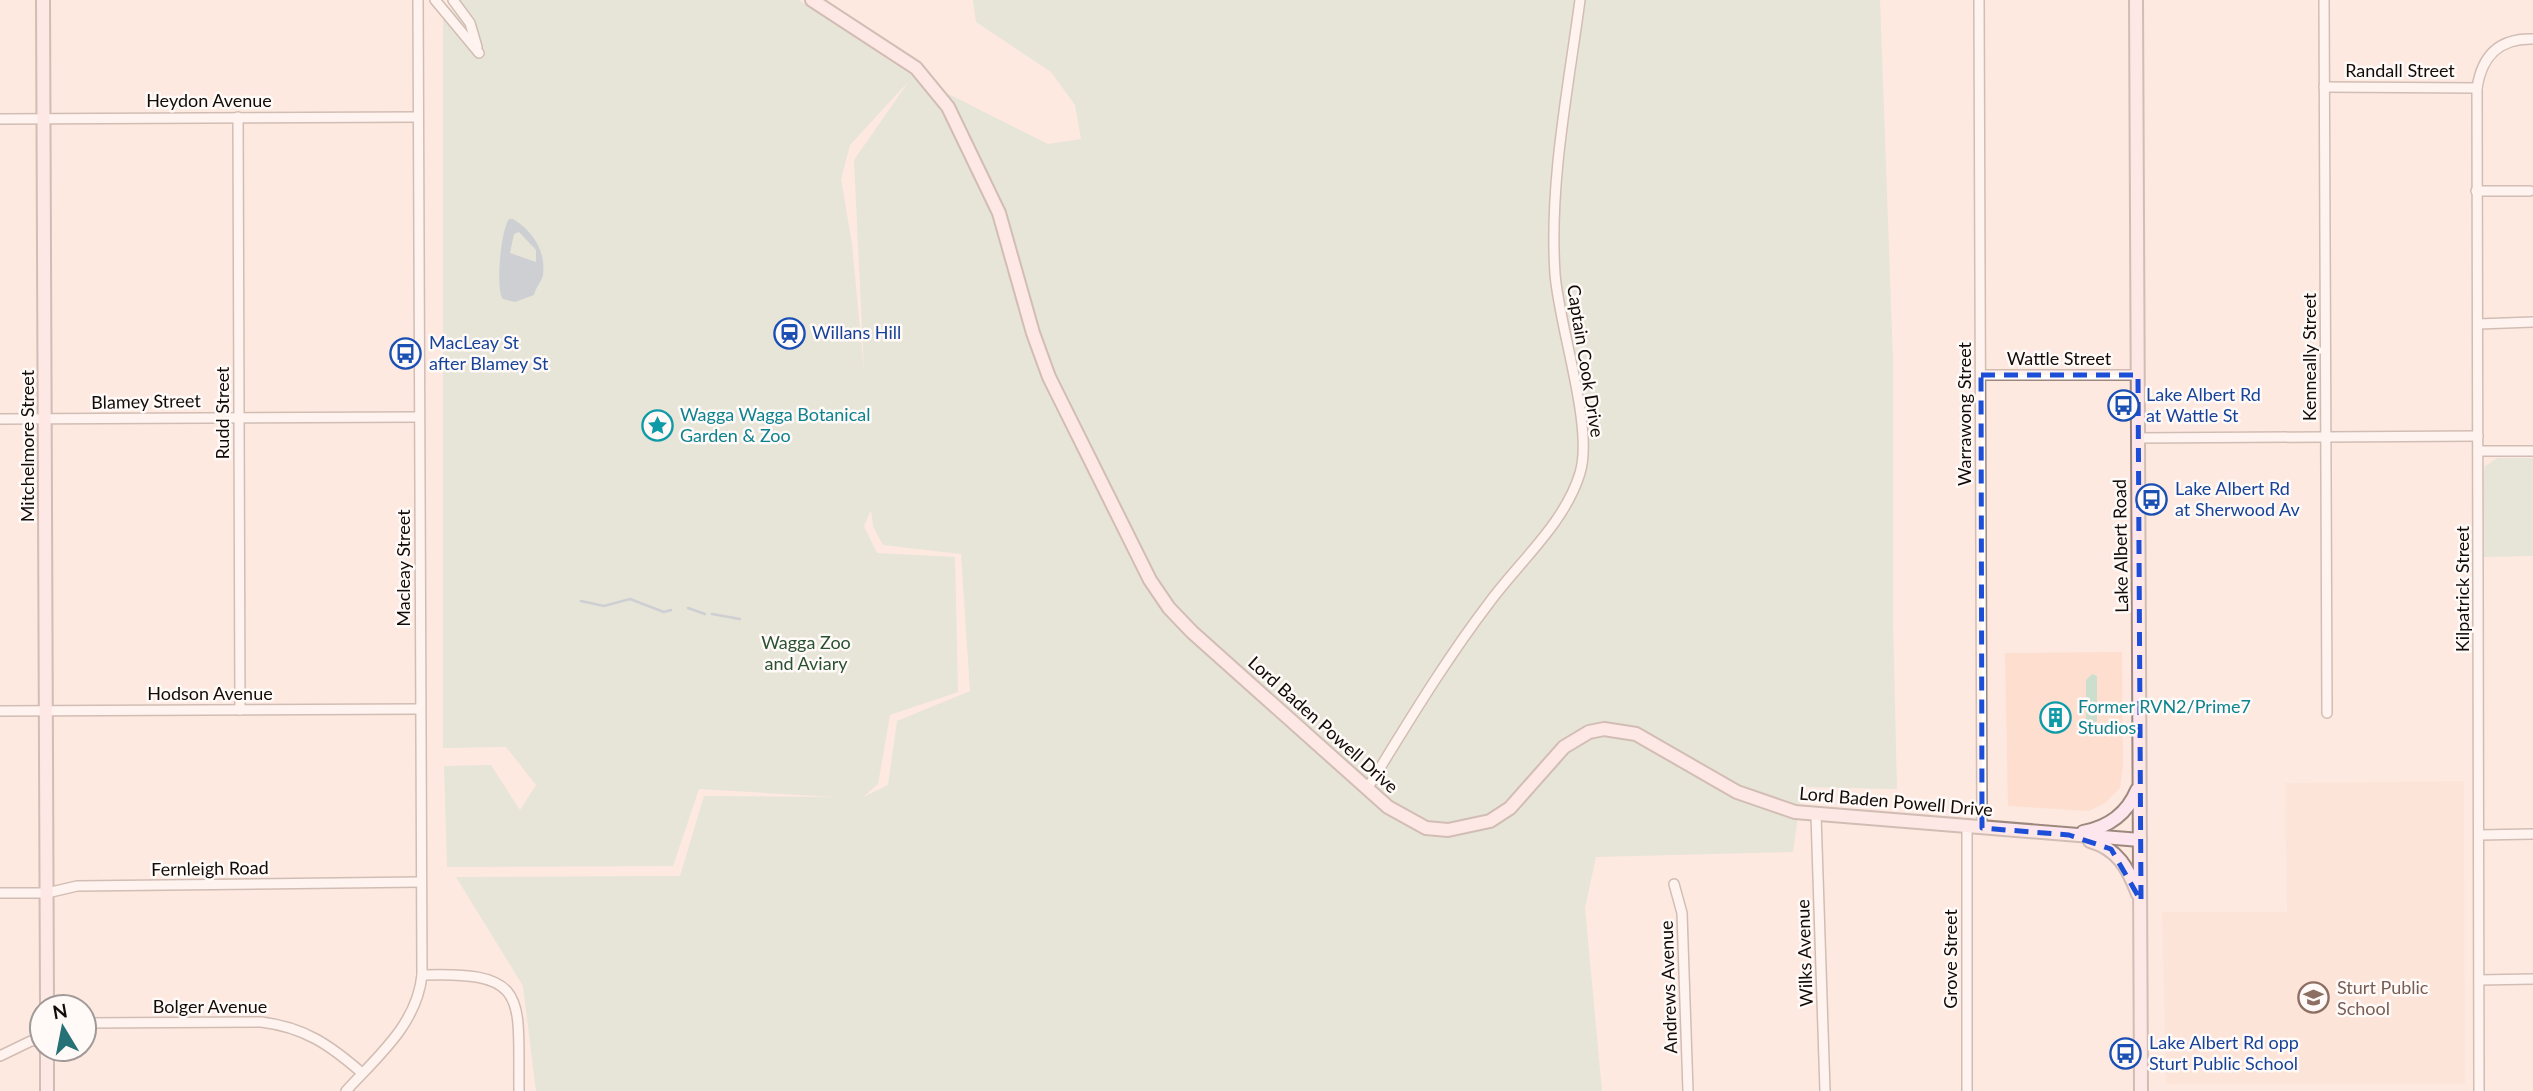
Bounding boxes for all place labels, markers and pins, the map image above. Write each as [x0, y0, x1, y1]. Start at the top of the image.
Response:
station icon: Willans Hill [772, 316, 806, 350]
place label: Willans Hill [812, 321, 901, 343]
place label: MacLeay St after Blamey St [429, 331, 549, 374]
bus stop icon: MacLeay St after Blamey St [389, 336, 423, 370]
place label: Lake Albert Rd at Wattle St [2146, 383, 2261, 426]
bus stop icon: Lake Albert Rd at Wattle St [2106, 388, 2140, 422]
place label: Wagga Wagga Botanical Garden & Zoo [680, 403, 870, 446]
place icon: Wagga Wagga Botanical Garden & Zoo [640, 408, 674, 442]
place label: Lake Albert Rd at Sherwood Av [2175, 477, 2301, 520]
bus stop icon: Lake Albert Rd at Sherwood Av [2135, 482, 2169, 516]
place label: Former RVN2/Prime7 Studios [2078, 695, 2251, 738]
building icon: Former RVN2/Prime7 Studios [2038, 700, 2072, 734]
place label: Sturt Public School [2337, 976, 2429, 1019]
school or university icon: Sturt Public School [2297, 981, 2331, 1015]
place label: Lake Albert Rd opp Sturt Public School [2149, 1031, 2299, 1074]
bus stop icon: Lake Albert Rd opp Sturt Public School [2109, 1036, 2143, 1070]

